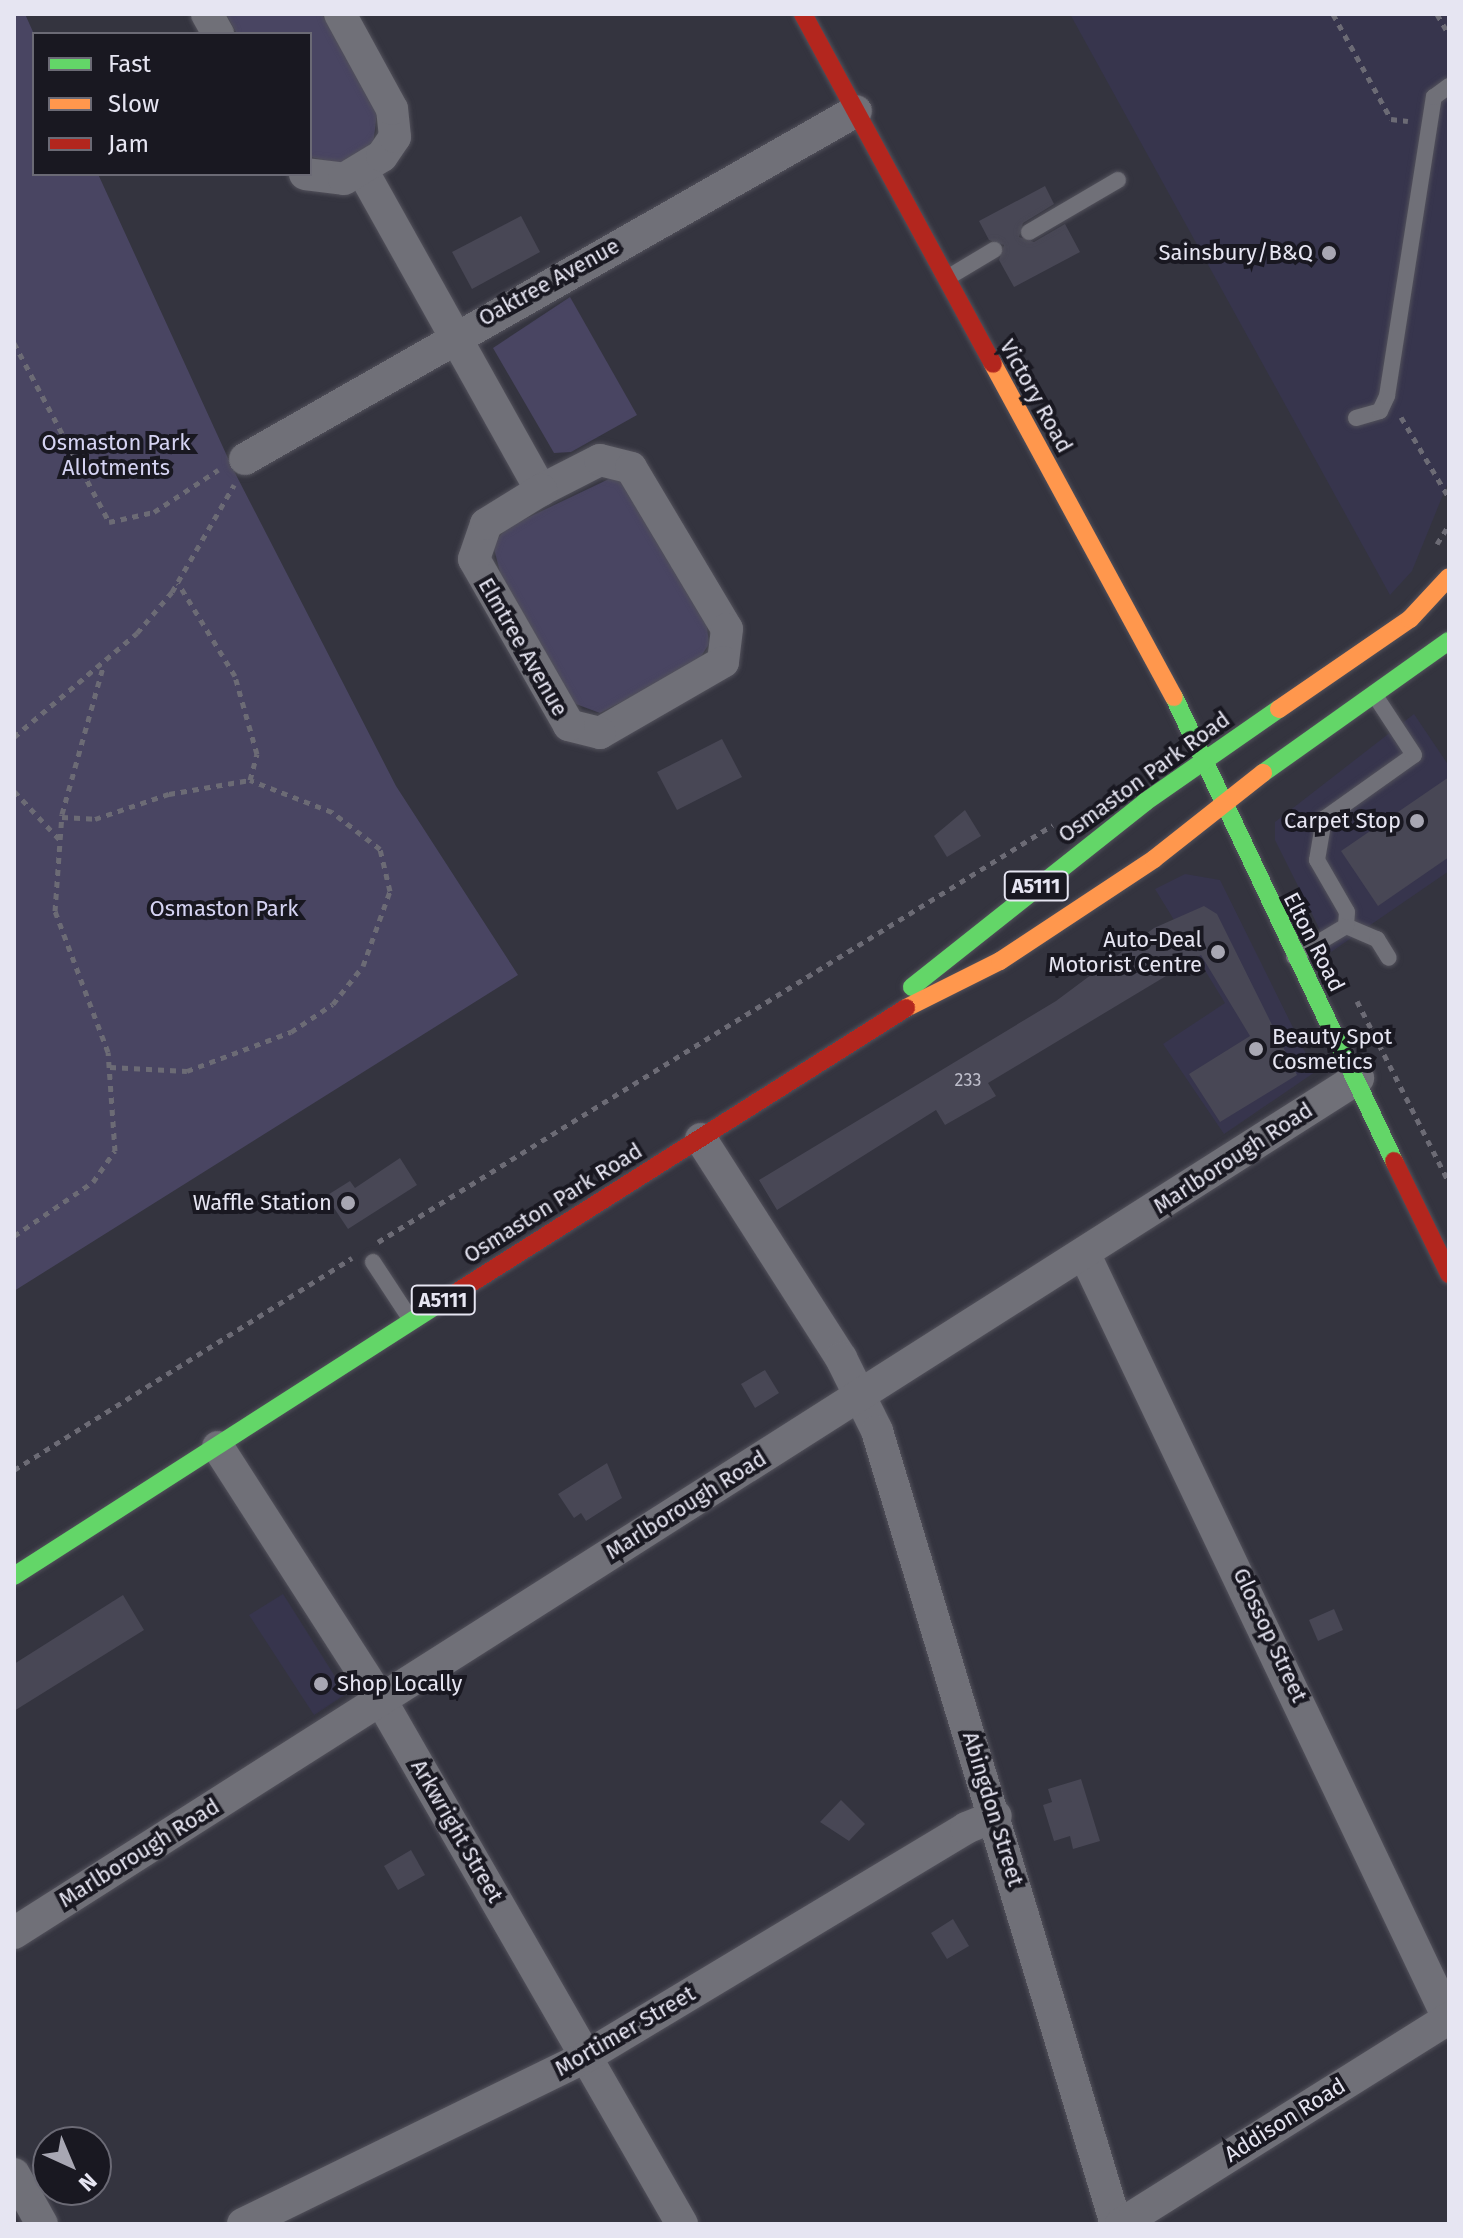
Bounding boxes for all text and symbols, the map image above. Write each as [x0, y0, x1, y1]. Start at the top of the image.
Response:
legend [32, 32, 312, 176]
text: Fast [108, 50, 151, 78]
text: Slow [108, 90, 159, 118]
text: Jam [108, 130, 149, 158]
street label: Oaktree Avenue [474, 232, 624, 332]
place label: Sainsbury/B&Q [1158, 240, 1313, 266]
marker: Sainsbury/B&Q [1320, 244, 1338, 262]
street label: Victory Road [994, 335, 1078, 457]
park label: Osmaston Park Allotments [42, 429, 190, 480]
street label: Elmtree Avenue [473, 573, 573, 721]
street label: Osmaston Park Road [1053, 706, 1235, 848]
place label: Carpet Stop [1284, 808, 1401, 834]
marker: Carpet Stop [1408, 812, 1426, 830]
road number: A5111 [1002, 870, 1070, 902]
street label: Elton Road [1278, 888, 1350, 996]
park label: Osmaston Park [150, 896, 298, 922]
place label: Auto-Deal Motorist Centre [1048, 926, 1202, 978]
marker: Auto-Deal Motorist Centre [1209, 943, 1227, 961]
place label: Beauty Spot Cosmetics [1272, 1023, 1392, 1074]
marker: Beauty Spot Cosmetics [1247, 1040, 1265, 1058]
house number: 233 [955, 1069, 981, 1091]
street label: Marlborough Road [1149, 1097, 1317, 1219]
street label: Osmaston Park Road [459, 1137, 647, 1269]
place label: Waffle Station [193, 1190, 332, 1216]
marker: Waffle Station [339, 1194, 357, 1212]
road number: A5111 [409, 1284, 477, 1316]
street label: Marlborough Road [601, 1445, 771, 1565]
street label: Glossop Street [1227, 1564, 1313, 1706]
place label: Shop Locally [337, 1671, 462, 1697]
marker: Shop Locally [312, 1675, 330, 1693]
street label: Abingdon Street [957, 1729, 1029, 1889]
street label: Arkwright Street [405, 1755, 509, 1907]
street label: Marlborough Road [54, 1793, 224, 1913]
street label: Mortimer Street [550, 1980, 700, 2082]
street label: Addison Road [1220, 2072, 1350, 2168]
north arrow [32, 2126, 112, 2206]
text: N [73, 2167, 102, 2197]

